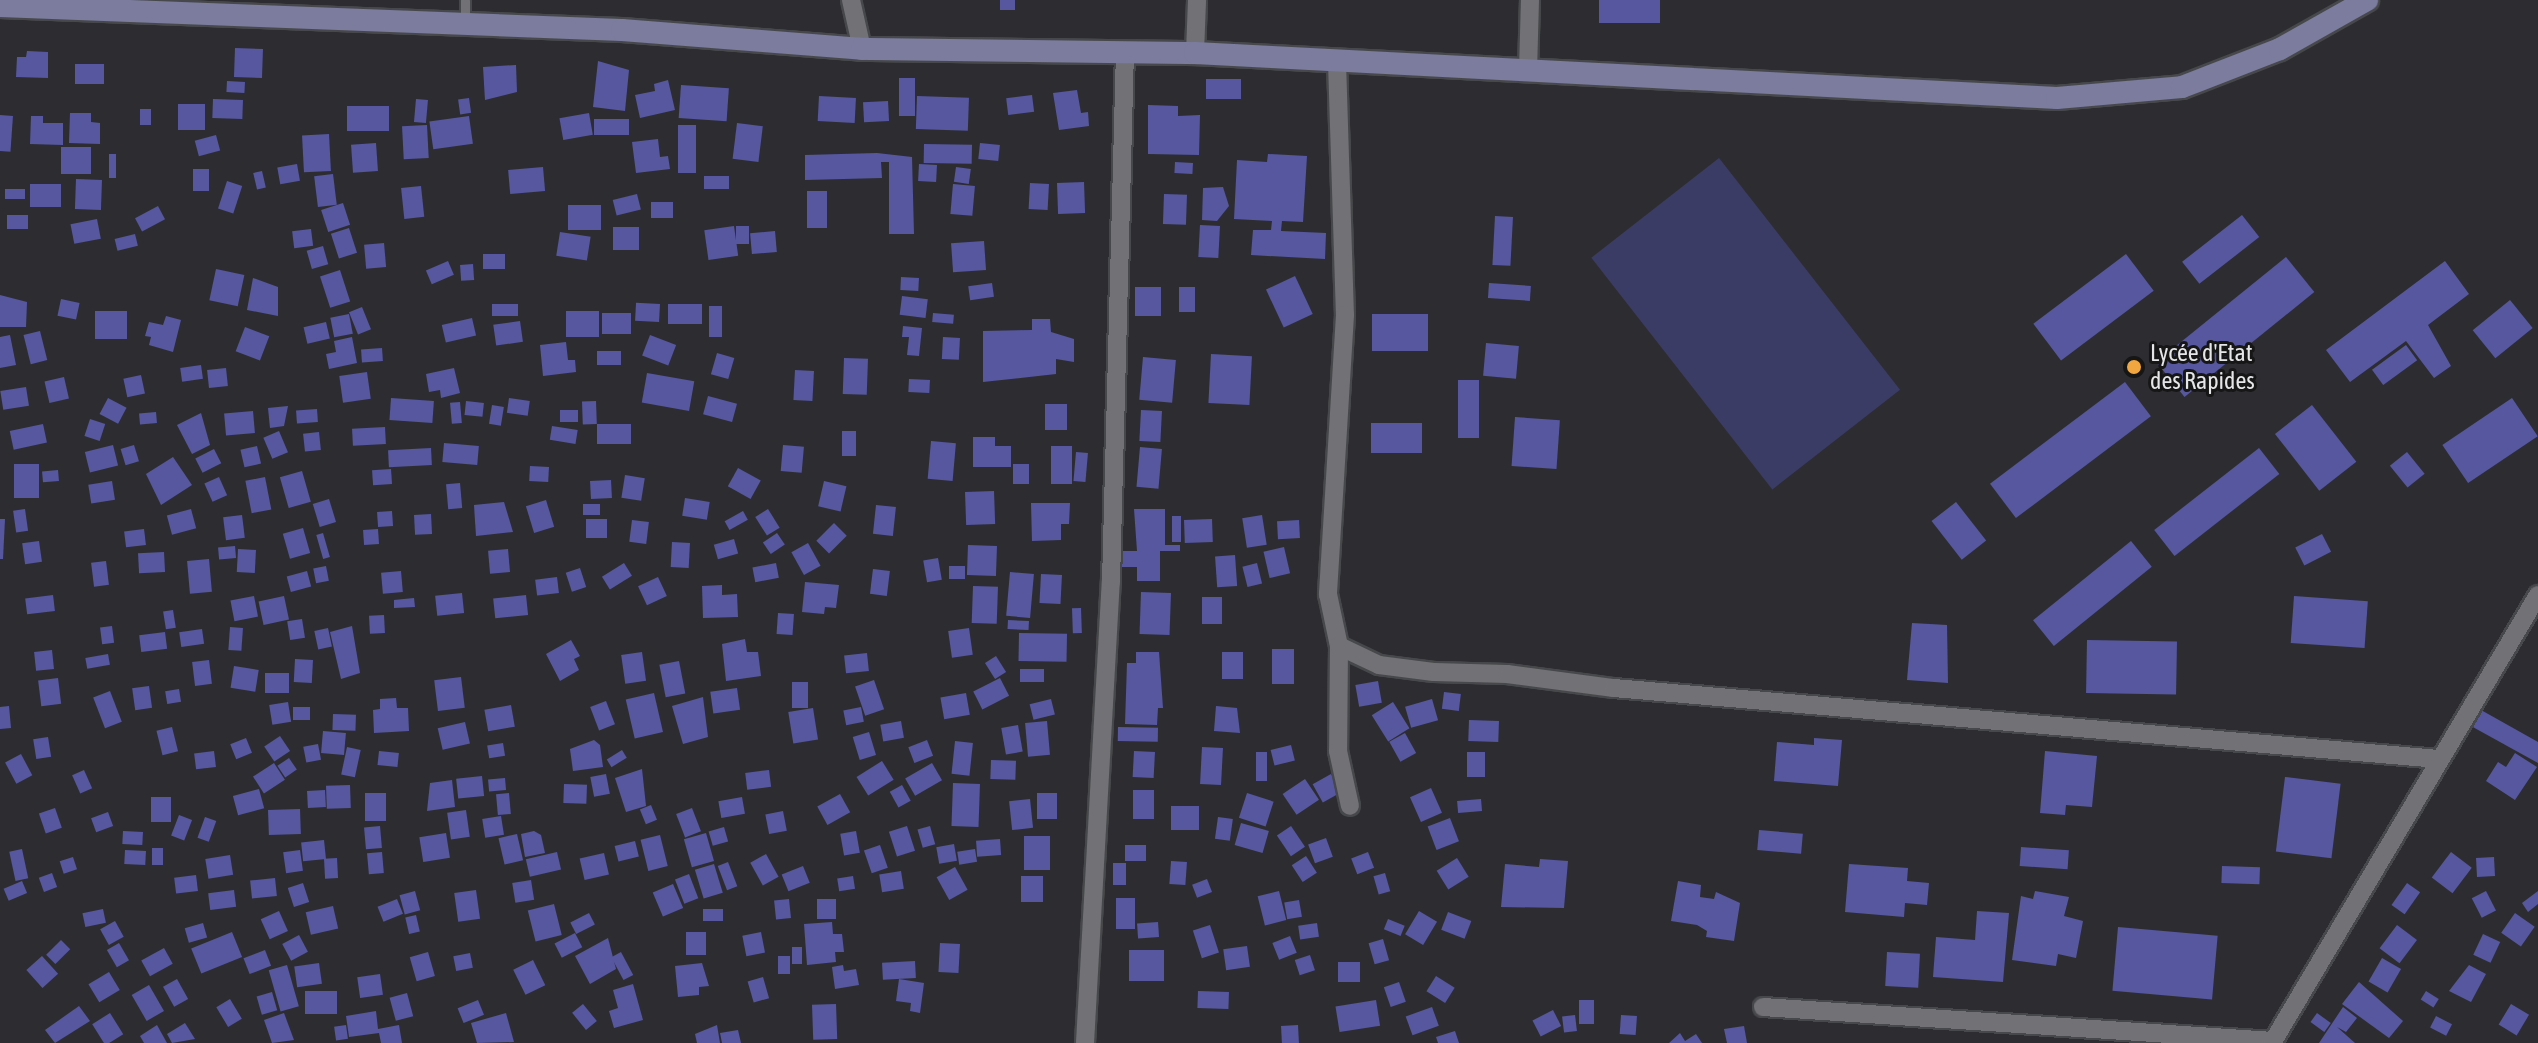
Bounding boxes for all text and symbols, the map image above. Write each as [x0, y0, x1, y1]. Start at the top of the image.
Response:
place label: Lycée d'Etat des Rapides [2150, 339, 2255, 395]
marker: Lycée d'Etat des Rapides [2125, 358, 2143, 376]

